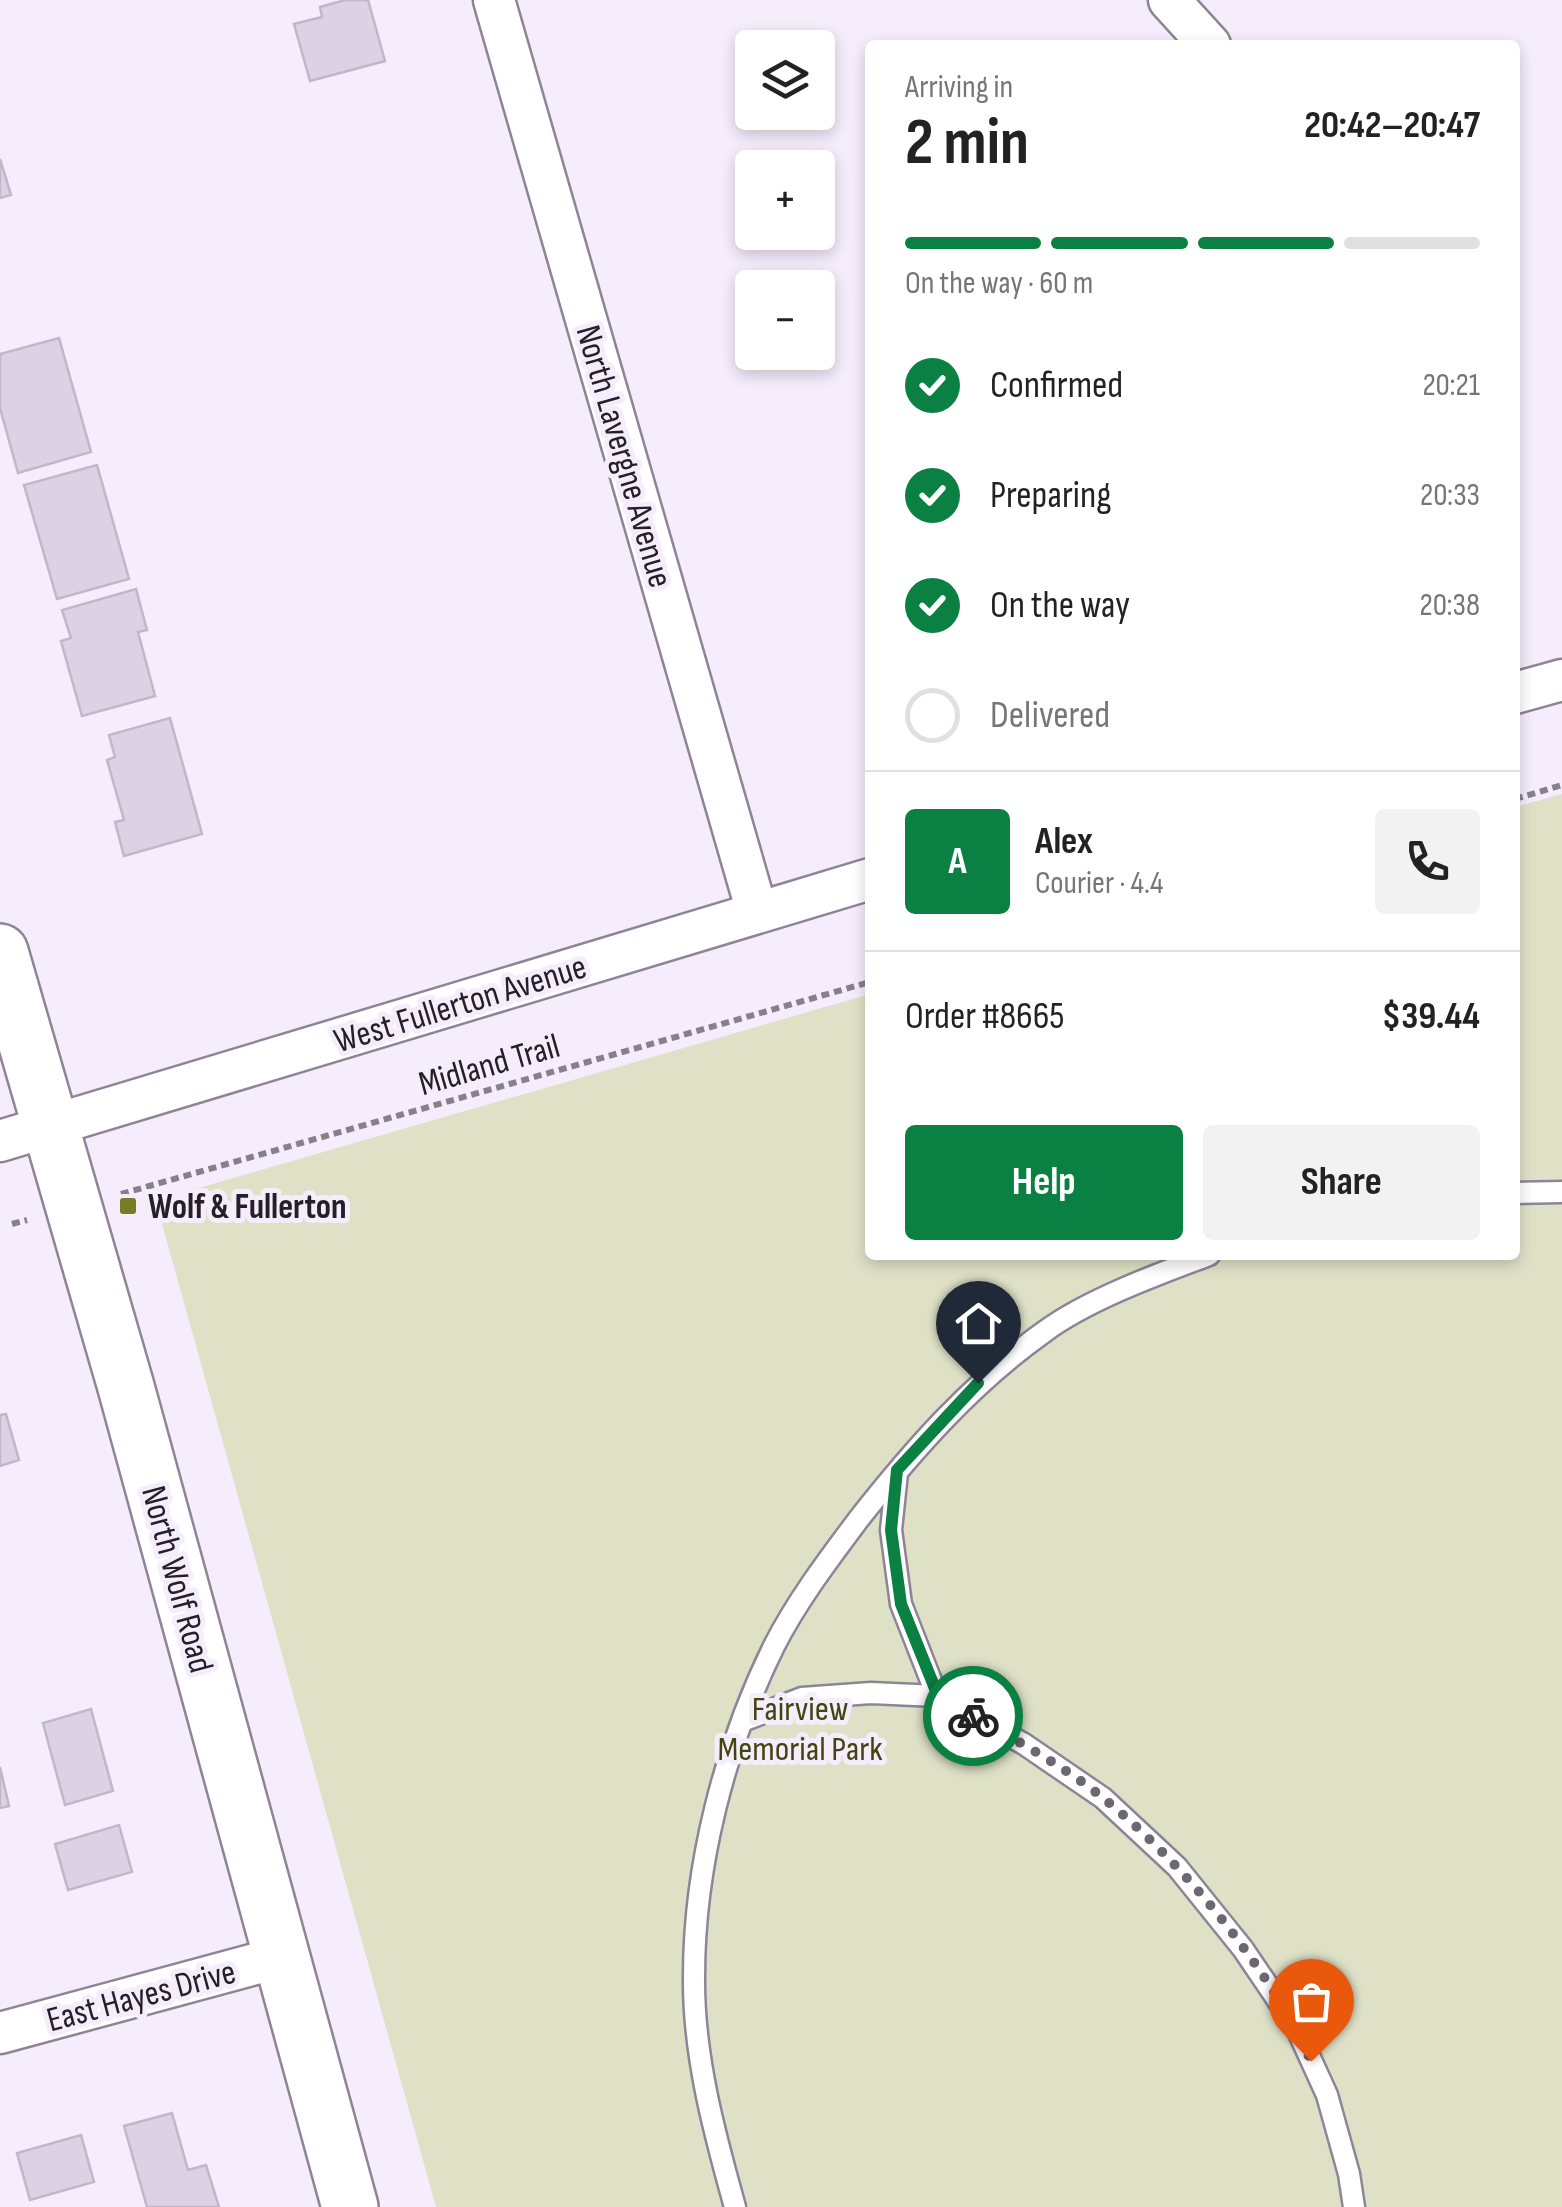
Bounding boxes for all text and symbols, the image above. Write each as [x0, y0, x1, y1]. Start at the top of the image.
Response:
map controls [735, 30, 835, 370]
button: layers [735, 30, 835, 130]
text: Arriving in [905, 68, 1013, 107]
text: 20:42–20:47 [1304, 103, 1480, 148]
text: 2 min [905, 105, 1029, 183]
button: + [735, 150, 835, 250]
text: On the way · 60 m [905, 264, 1093, 303]
button: − [735, 270, 835, 370]
street label: North Lavergne Avenue [566, 320, 682, 593]
icon: check [905, 358, 960, 413]
text: Confirmed [990, 363, 1123, 408]
text: 20:21 [1422, 366, 1480, 405]
icon: check [905, 468, 960, 523]
text: Preparing [990, 473, 1111, 518]
text: 20:33 [1420, 476, 1480, 515]
icon: check [905, 578, 960, 633]
text: On the way [990, 583, 1130, 628]
text: 20:38 [1419, 586, 1480, 625]
text: Delivered [990, 693, 1110, 738]
button: phone [1375, 809, 1480, 914]
text: Alex [1035, 819, 1093, 864]
text: A [948, 839, 967, 884]
text: Courier · 4.4 [1035, 864, 1163, 903]
street label: West Fullerton Avenue [329, 946, 592, 1063]
text: Order #8665 [905, 994, 1065, 1039]
text: $39.44 [1382, 994, 1480, 1039]
street label: Midland Trail [414, 1025, 565, 1106]
button: Help [905, 1125, 1183, 1240]
button: Share [1203, 1125, 1480, 1240]
place label: Wolf & Fullerton [148, 1186, 347, 1229]
marker: Wolf & Fullerton [117, 1195, 139, 1217]
pin [936, 1281, 1021, 1384]
icon: home [951, 1296, 1006, 1351]
street label: North Wolf Road [131, 1481, 222, 1677]
courier [923, 1666, 1023, 1766]
park label: Fairview Memorial Park [717, 1688, 883, 1771]
icon: bike [946, 1689, 1001, 1744]
street label: East Hayes Drive [42, 1951, 241, 2042]
pin [1269, 1959, 1354, 2062]
icon: bag [1284, 1974, 1339, 2029]

